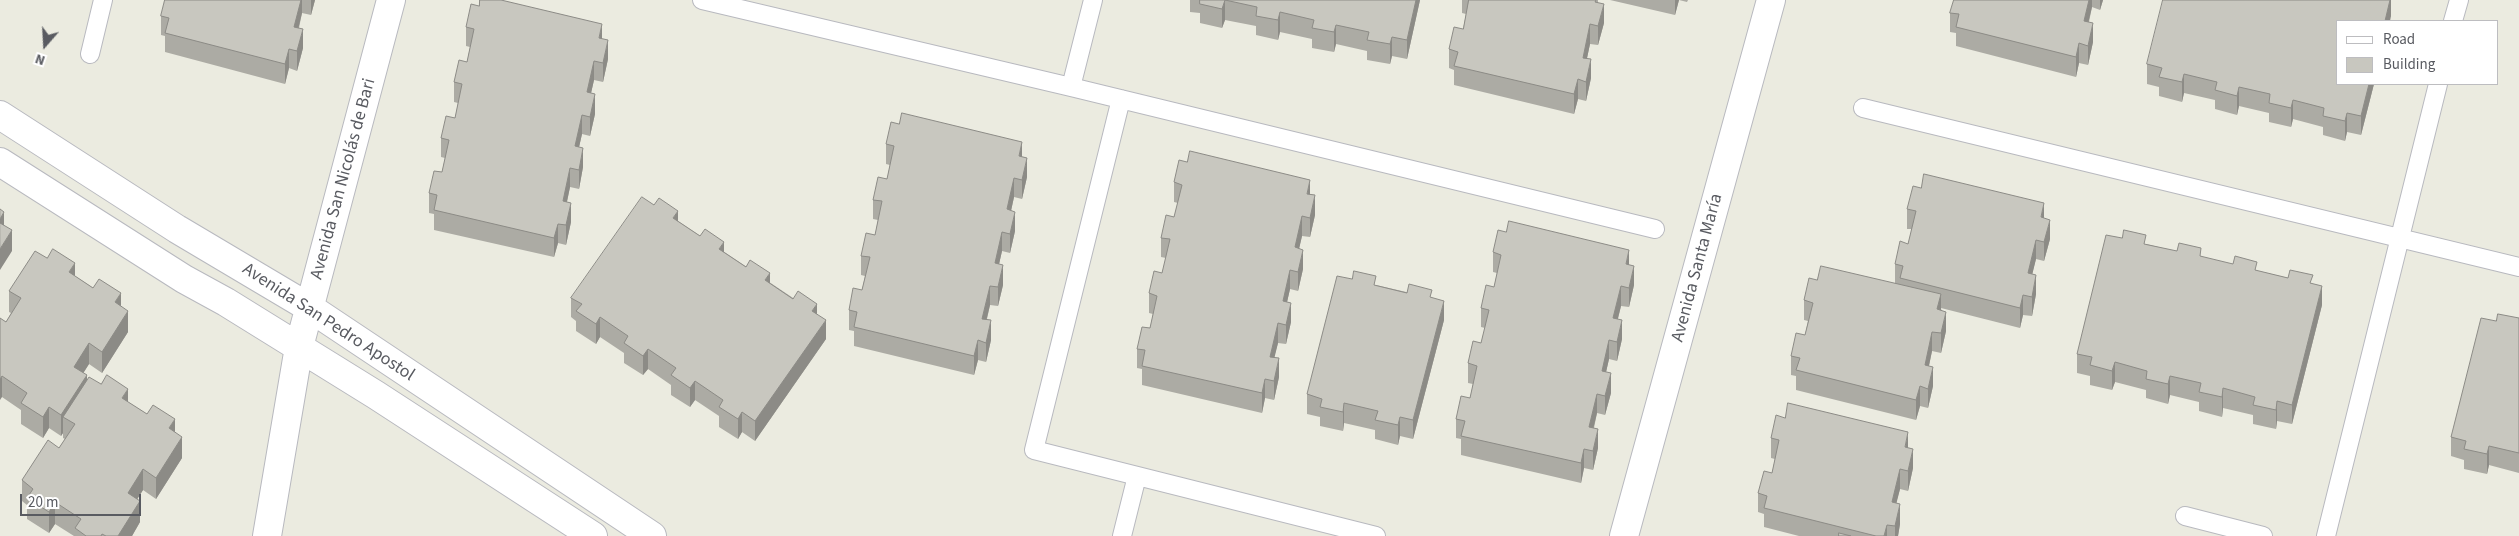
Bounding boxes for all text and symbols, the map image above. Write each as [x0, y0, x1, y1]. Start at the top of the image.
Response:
north arrow [20, 20, 70, 70]
legend [2336, 20, 2499, 85]
text: Road [2383, 29, 2415, 50]
text: N [32, 48, 48, 70]
text: Building [2383, 54, 2435, 75]
street label: Avenida San Nicolás de Bari [307, 76, 381, 282]
street label: Avenida Santa María [1668, 191, 1728, 345]
street label: Avenida San Pedro Apostol [238, 259, 418, 387]
scale bar [22, 484, 144, 516]
text: 20 m [28, 492, 58, 513]

